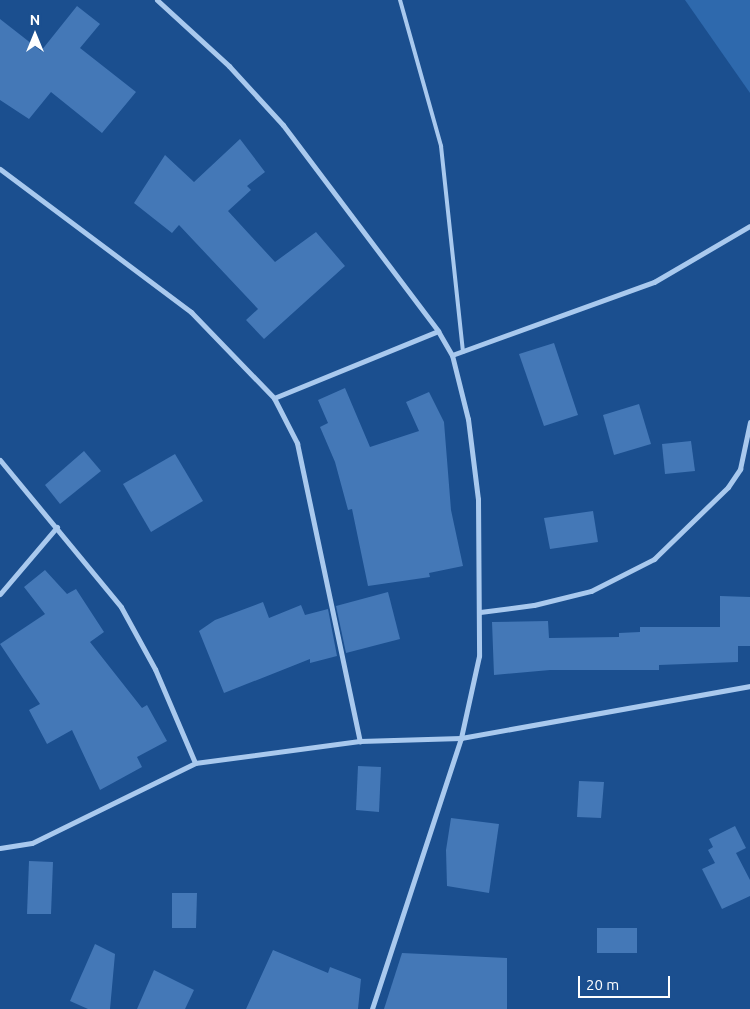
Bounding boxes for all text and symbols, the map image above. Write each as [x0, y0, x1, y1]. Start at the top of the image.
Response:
north arrow [10, 10, 60, 60]
text: N [30, 12, 40, 28]
scale bar [580, 966, 672, 998]
text: 20 m [586, 976, 619, 993]

